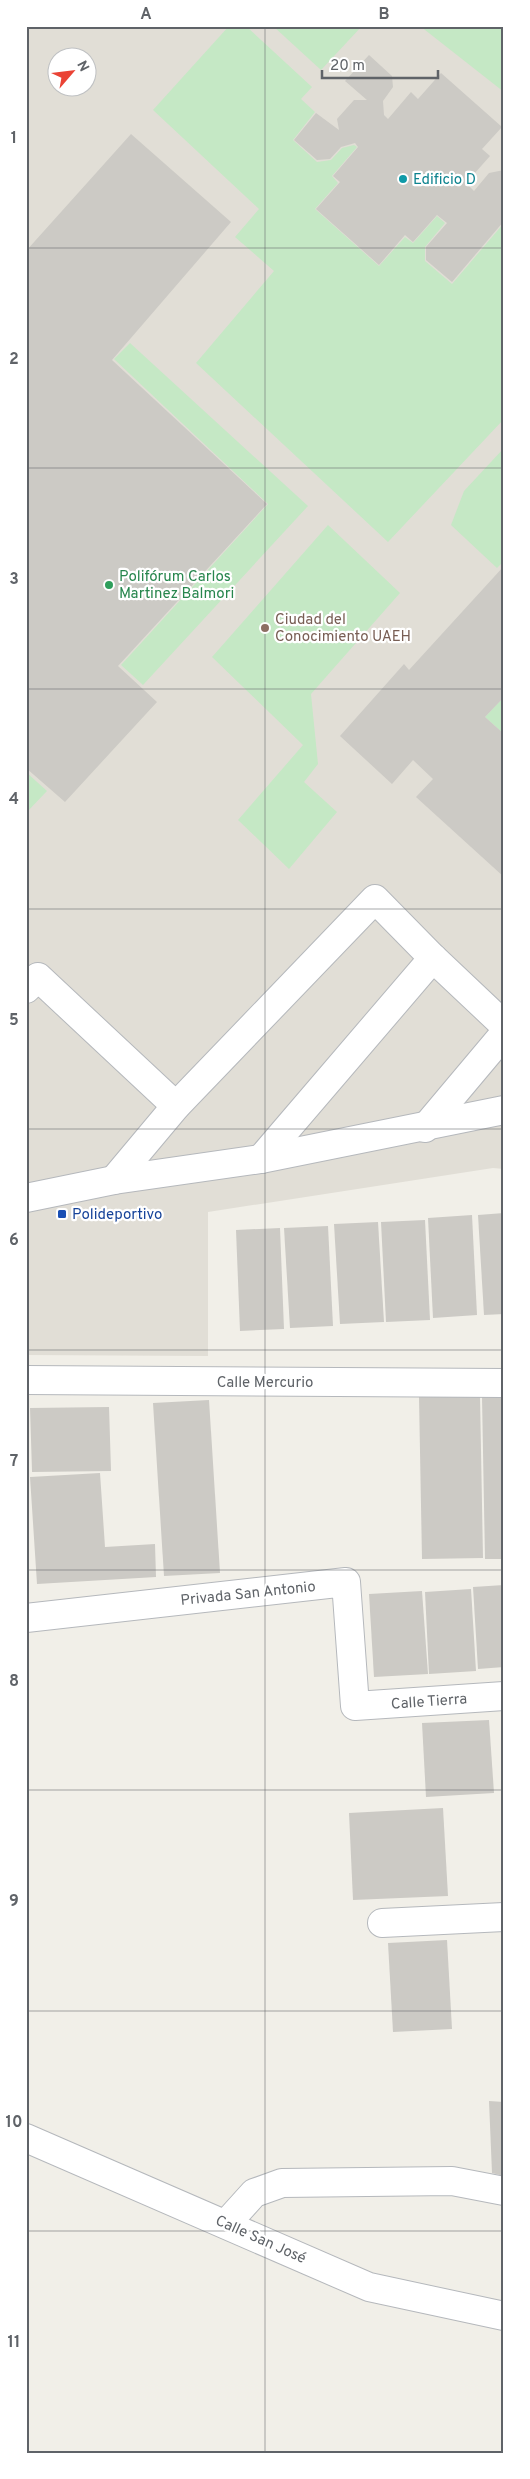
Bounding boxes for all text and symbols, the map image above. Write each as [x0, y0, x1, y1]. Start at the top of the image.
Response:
text: A [140, 5, 152, 25]
text: B [378, 5, 390, 25]
north arrow [48, 48, 98, 98]
scale bar [322, 48, 439, 80]
text: 20 m [330, 57, 365, 76]
text: N [72, 58, 92, 75]
text: 1 [11, 129, 17, 149]
place label: Edificio D [413, 171, 476, 190]
marker: Edificio D [397, 173, 409, 185]
text: 2 [9, 350, 19, 370]
place label: Polifórum Carlos Martinez Balmori [119, 568, 234, 604]
text: 3 [9, 570, 19, 590]
marker: Polifórum Carlos Martinez Balmori [103, 579, 115, 591]
place label: Ciudad del Conocimiento UAEH [275, 611, 411, 647]
marker: Ciudad del Conocimiento UAEH [259, 622, 271, 634]
text: 4 [9, 790, 19, 810]
text: 5 [9, 1011, 19, 1031]
place label: Polideportivo [72, 1206, 162, 1225]
marker: Polideportivo [56, 1208, 68, 1220]
text: 6 [9, 1231, 19, 1251]
street label: Calle Mercurio [217, 1374, 313, 1393]
text: 7 [10, 1452, 18, 1472]
street label: Privada San Antonio [180, 1578, 317, 1611]
text: 8 [9, 1672, 19, 1692]
street label: Calle Tierra [390, 1690, 468, 1715]
text: 9 [9, 1892, 19, 1912]
text: 10 [6, 2113, 22, 2133]
street label: Calle San José [212, 2212, 309, 2269]
text: 11 [8, 2333, 20, 2353]

